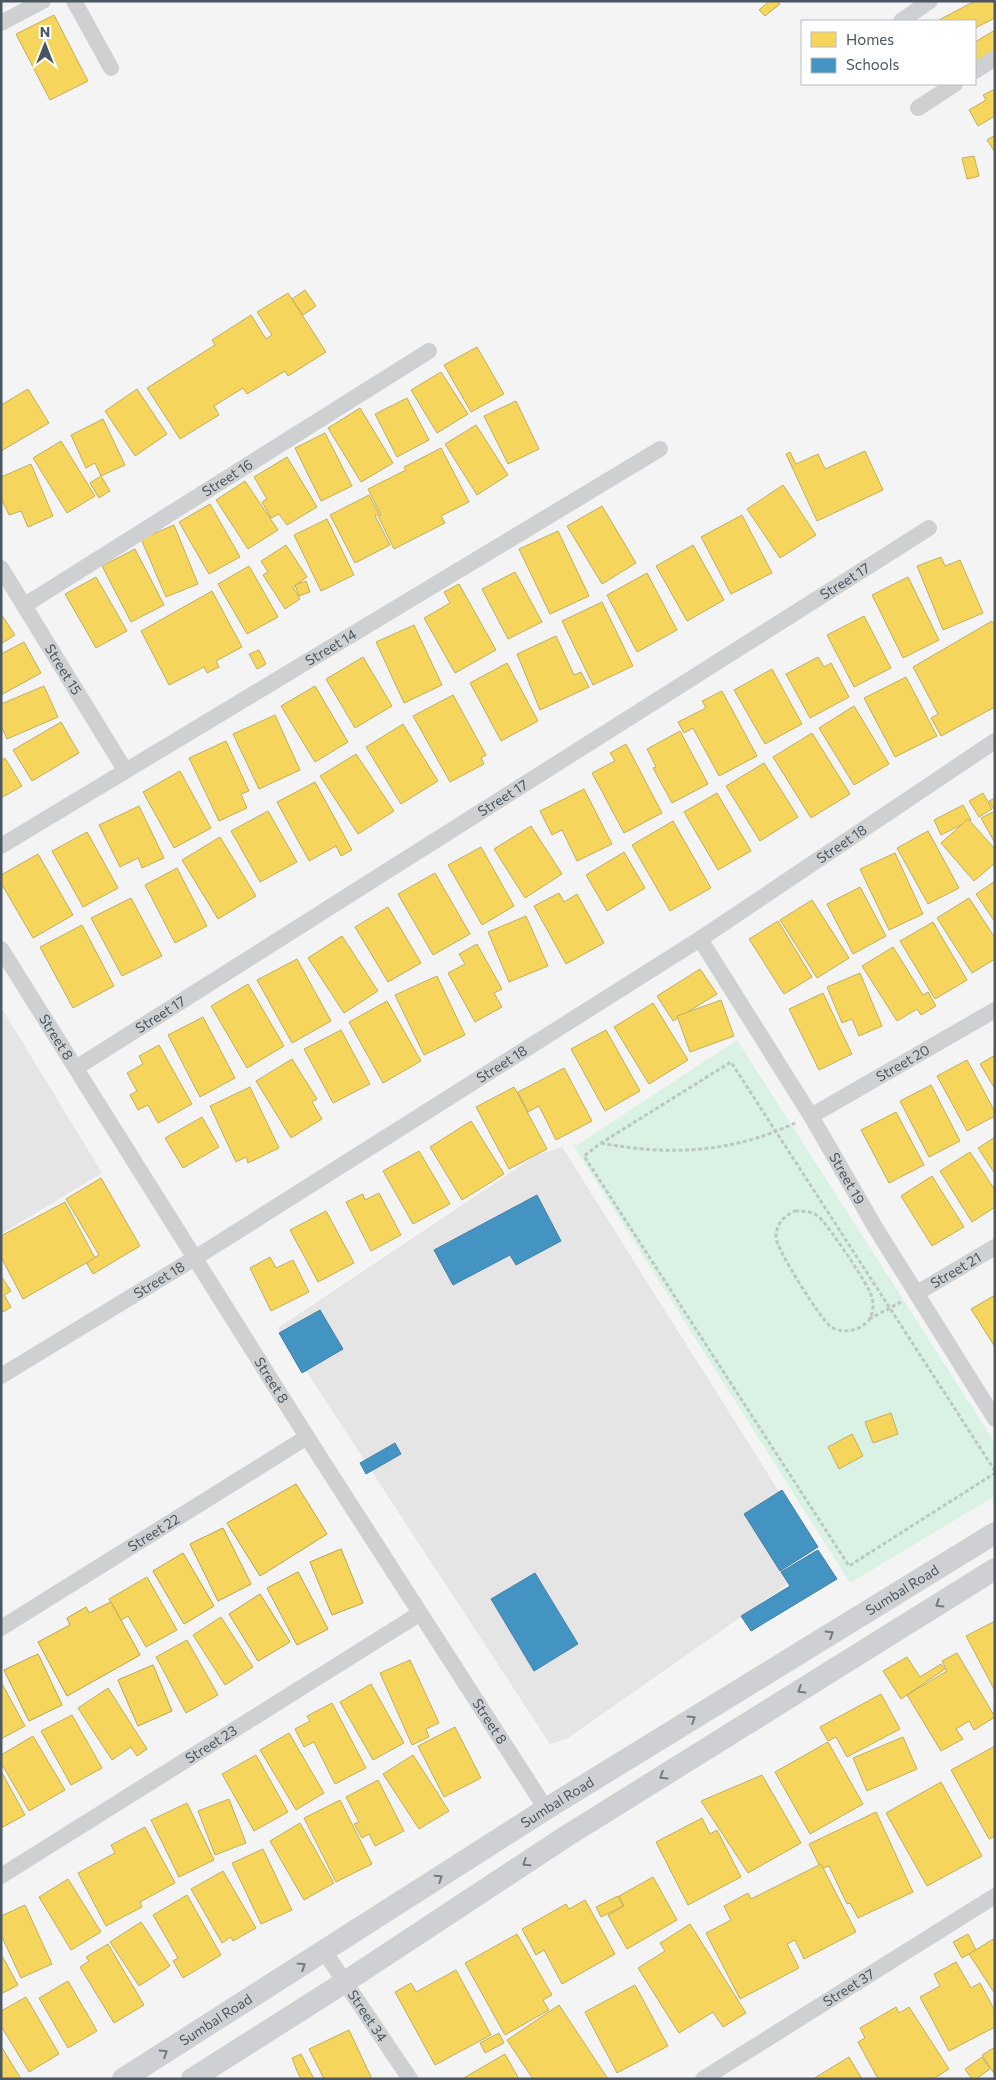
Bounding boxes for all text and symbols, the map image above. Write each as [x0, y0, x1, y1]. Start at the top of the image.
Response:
north arrow [20, 20, 70, 70]
legend [801, 20, 976, 85]
text: N [40, 23, 50, 40]
text: Homes [846, 30, 894, 48]
text: Schools [846, 55, 900, 73]
street label: Street 16 [198, 455, 256, 500]
street label: Street 17 [817, 559, 873, 603]
street label: Street 14 [302, 625, 360, 669]
street label: Street 15 [42, 641, 86, 698]
street label: Street 17 [474, 775, 531, 820]
street label: Street 18 [813, 821, 870, 866]
street label: Street 17 [132, 992, 188, 1036]
street label: Street 8 [36, 1011, 77, 1063]
street label: Street 18 [473, 1041, 530, 1086]
street label: Street 20 [873, 1041, 932, 1085]
street label: Street 19 [826, 1149, 869, 1207]
street label: Street 21 [927, 1248, 984, 1291]
street label: Street 18 [130, 1257, 187, 1301]
street label: Street 8 [251, 1354, 293, 1406]
street label: Street 22 [124, 1510, 183, 1555]
street label: Sumbal Road [862, 1561, 942, 1619]
one-way arrow [935, 1597, 944, 1607]
one-way arrow [825, 1631, 834, 1641]
one-way arrow [797, 1683, 806, 1693]
street label: Street 8 [469, 1695, 511, 1747]
one-way arrow [686, 1716, 695, 1726]
street label: Street 23 [182, 1721, 240, 1766]
one-way arrow [659, 1769, 668, 1779]
street label: Sumbal Road [517, 1773, 597, 1831]
one-way arrow [522, 1857, 531, 1866]
one-way arrow [433, 1875, 442, 1884]
one-way arrow [296, 1962, 305, 1972]
street label: Street 37 [820, 1965, 877, 2010]
street label: Street 34 [344, 1986, 392, 2045]
street label: Sumbal Road [176, 1990, 255, 2049]
one-way arrow [159, 2049, 168, 2059]

